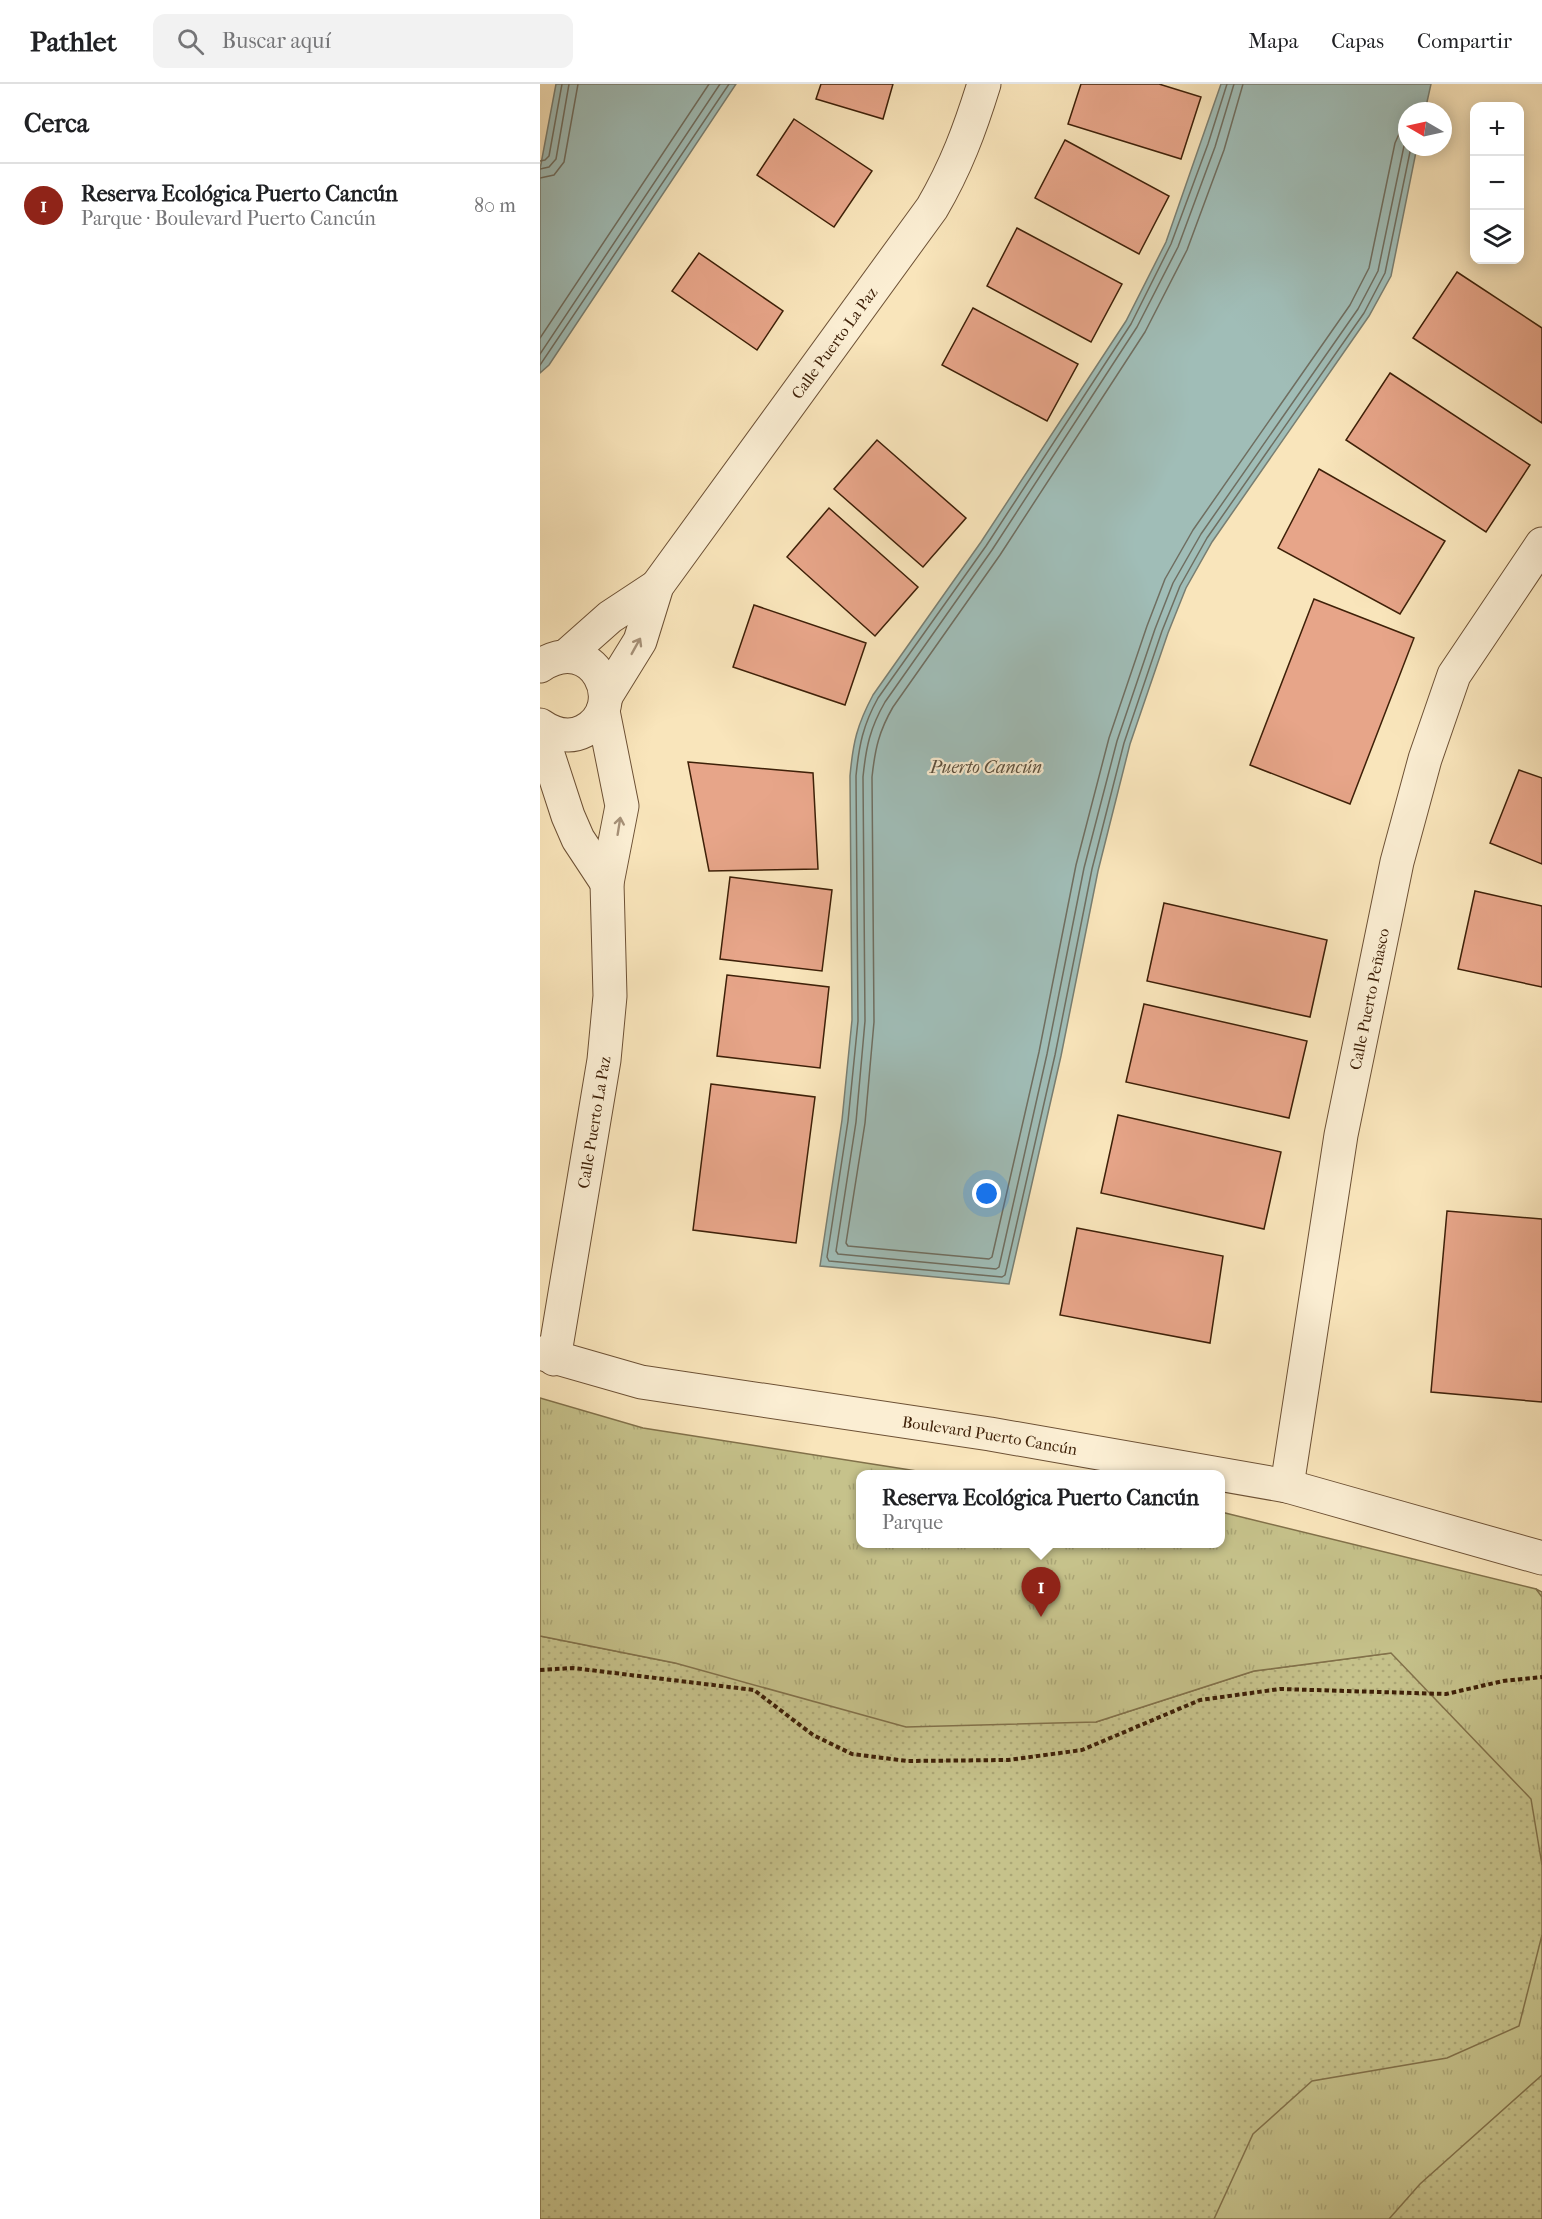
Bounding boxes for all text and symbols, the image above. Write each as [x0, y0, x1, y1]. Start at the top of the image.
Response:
search box [153, 14, 573, 68]
text: Pathlet [30, 25, 117, 58]
icon: search [174, 25, 207, 58]
text: Buscar aquí [222, 28, 331, 54]
text: Mapa [1248, 29, 1298, 53]
text: Capas [1331, 29, 1384, 53]
text: Compartir [1417, 29, 1512, 53]
north arrow [1398, 102, 1452, 156]
map controls [1470, 102, 1524, 264]
button: + [1470, 102, 1524, 156]
text: Cerca [24, 108, 89, 139]
button: − [1470, 156, 1524, 210]
text: Reserva Ecológica Puerto Cancún [81, 181, 398, 207]
text: 1 [40, 194, 47, 217]
text: 80 m [474, 194, 516, 217]
text: Parque · Boulevard Puerto Cancún [81, 207, 376, 230]
button: layers [1470, 210, 1524, 264]
street label: Calle Puerto La Paz [787, 283, 881, 402]
one-way arrow [631, 637, 642, 655]
water label: Puerto Cancún [929, 757, 1042, 778]
one-way arrow [613, 816, 624, 836]
street label: Calle Puerto Peñasco [1345, 926, 1393, 1071]
street label: Calle Puerto La Paz [573, 1055, 614, 1190]
your location [972, 1179, 1001, 1208]
street label: Boulevard Puerto Cancún [901, 1412, 1080, 1459]
popup [856, 1470, 1225, 1548]
text: Reserva Ecológica Puerto Cancún [882, 1485, 1199, 1511]
text: Parque [882, 1511, 943, 1534]
pin: 1 [1022, 1568, 1060, 1617]

